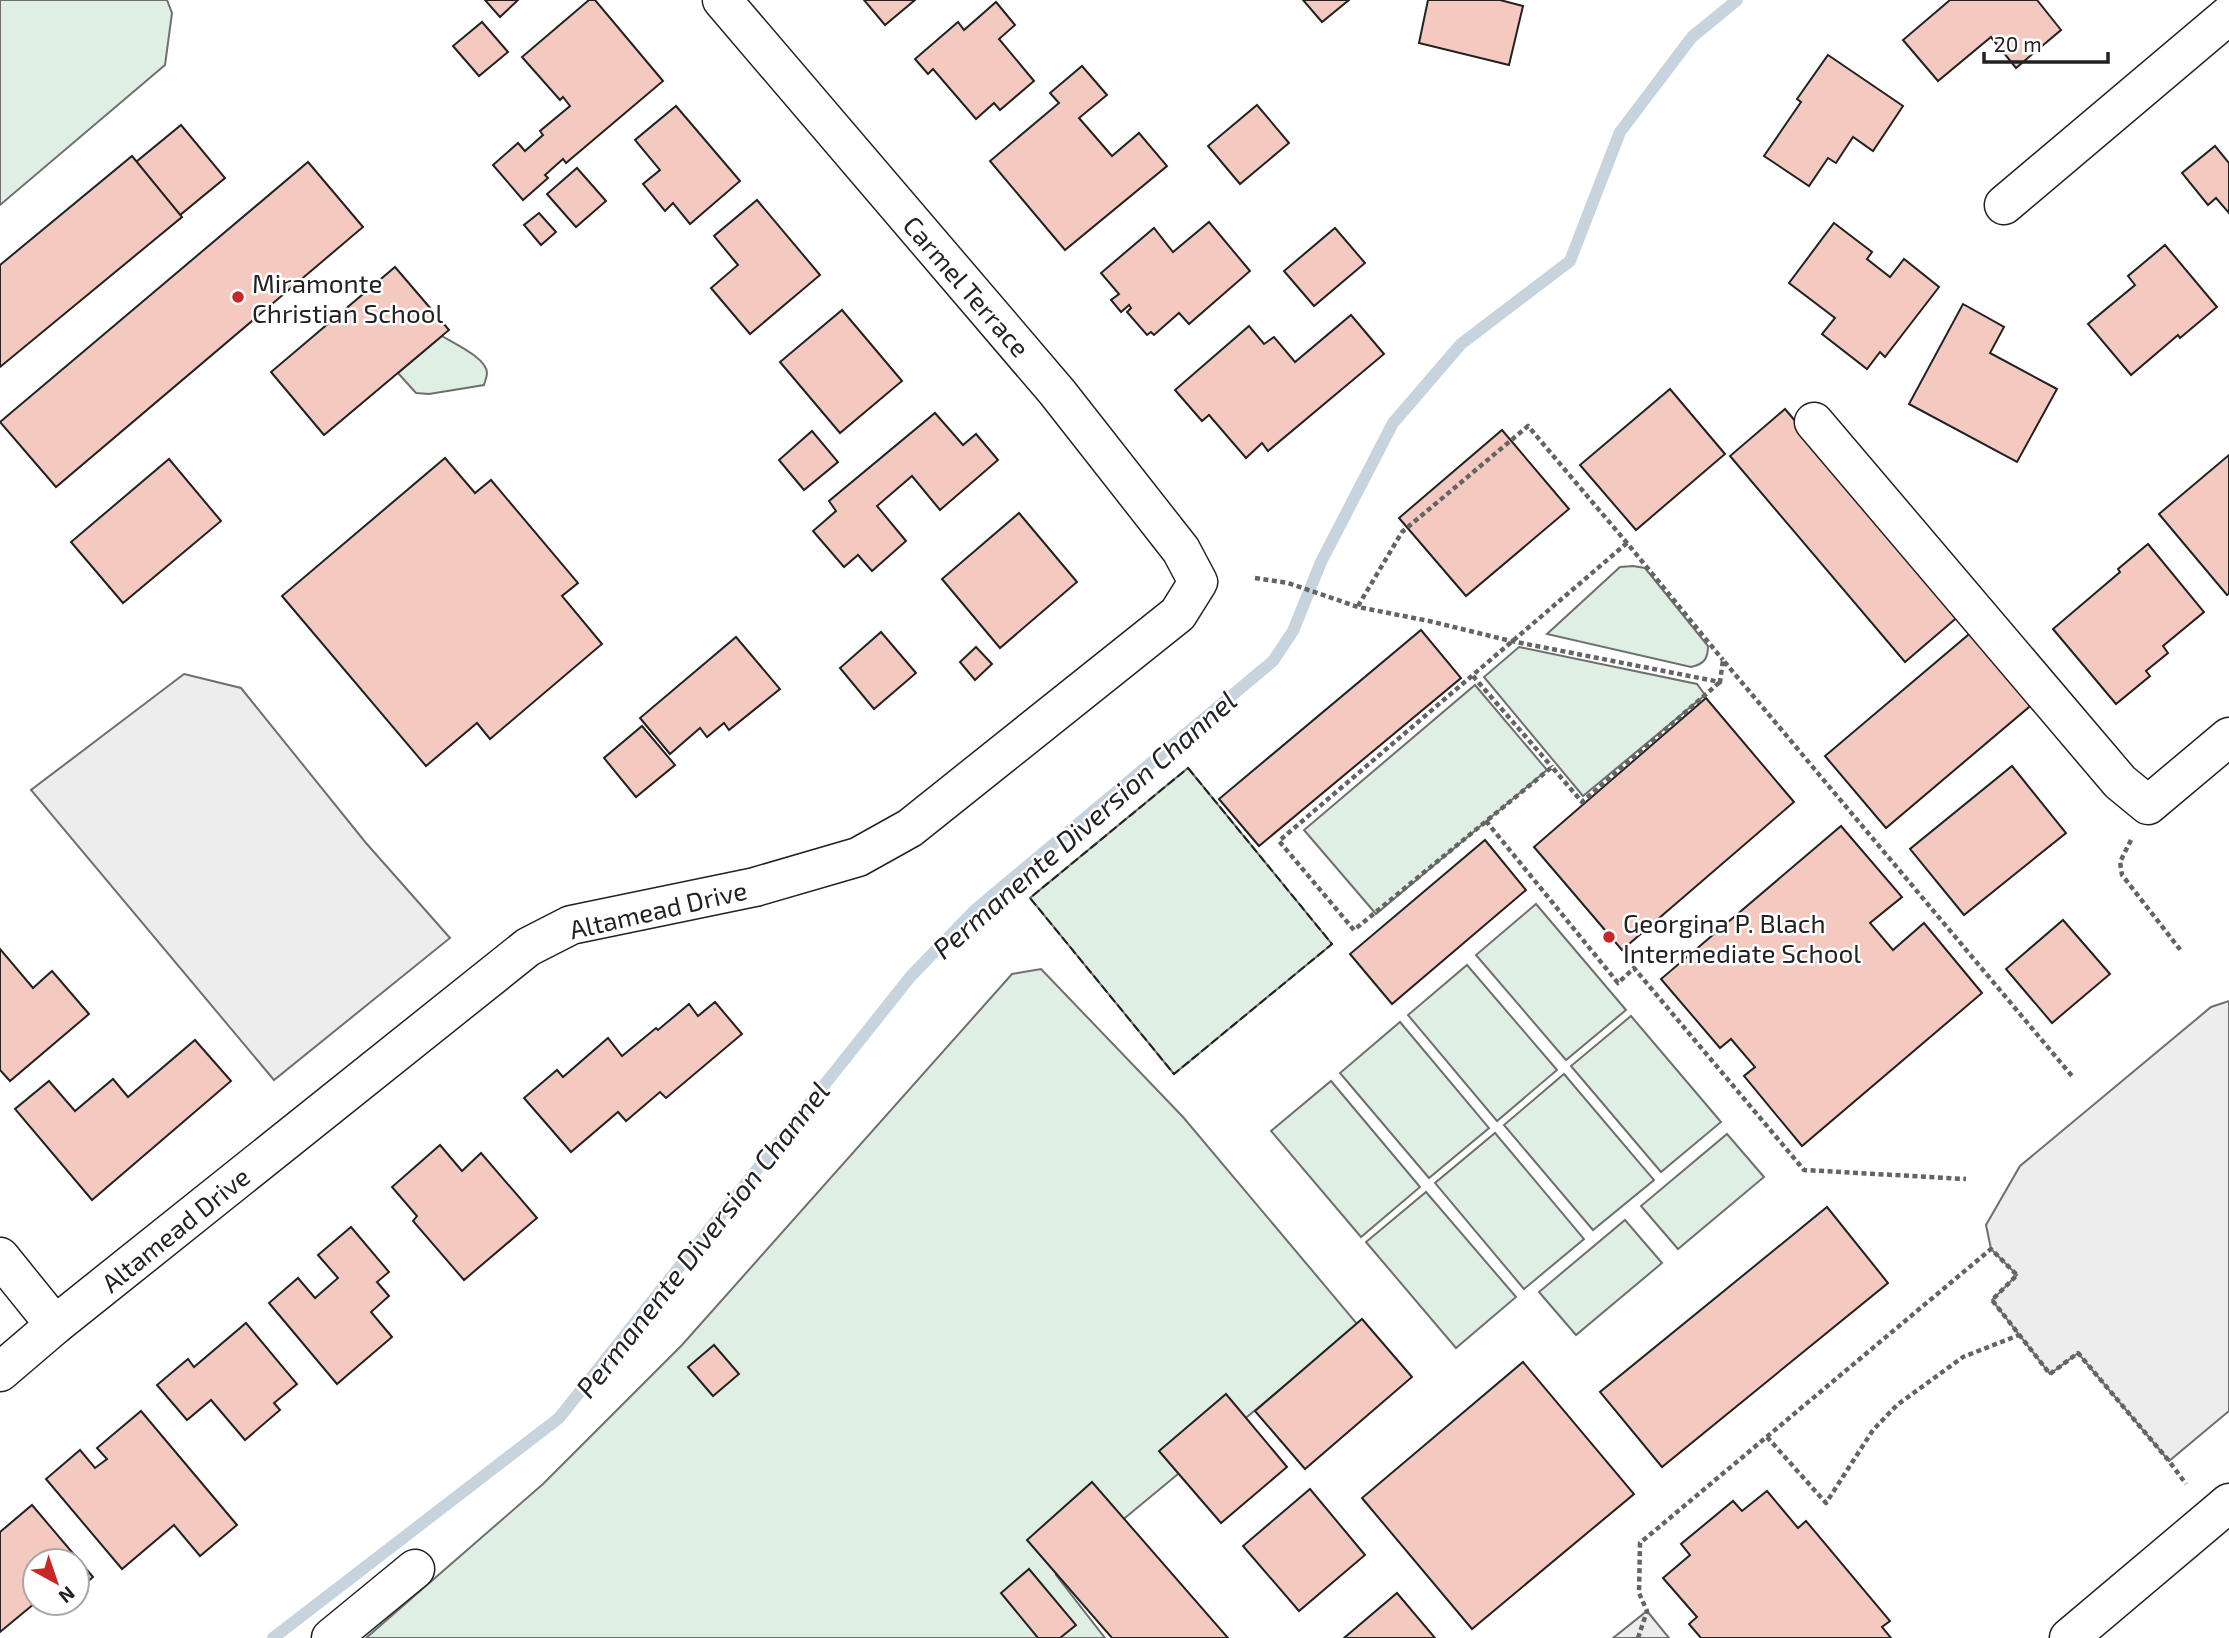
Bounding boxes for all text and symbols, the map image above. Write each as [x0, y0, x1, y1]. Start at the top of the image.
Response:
scale bar [1984, 21, 2108, 65]
text: 20 m [1994, 31, 2042, 56]
street label: Carmel Terrace [897, 209, 1037, 363]
place label: Miramonte Christian School [252, 267, 443, 328]
marker: Miramonte Christian School [230, 289, 246, 305]
water label: Permanente Diversion Channel [925, 683, 1243, 965]
street label: Altamead Drive [566, 874, 750, 944]
place label: Georgina P. Blach Intermediate School [1623, 907, 1861, 968]
marker: Georgina P. Blach Intermediate School [1601, 929, 1617, 945]
water label: Permanente Diversion Channel [568, 1074, 836, 1404]
street label: Altamead Drive [95, 1160, 255, 1298]
north arrow [21, 1547, 91, 1617]
text: N [55, 1582, 80, 1609]

